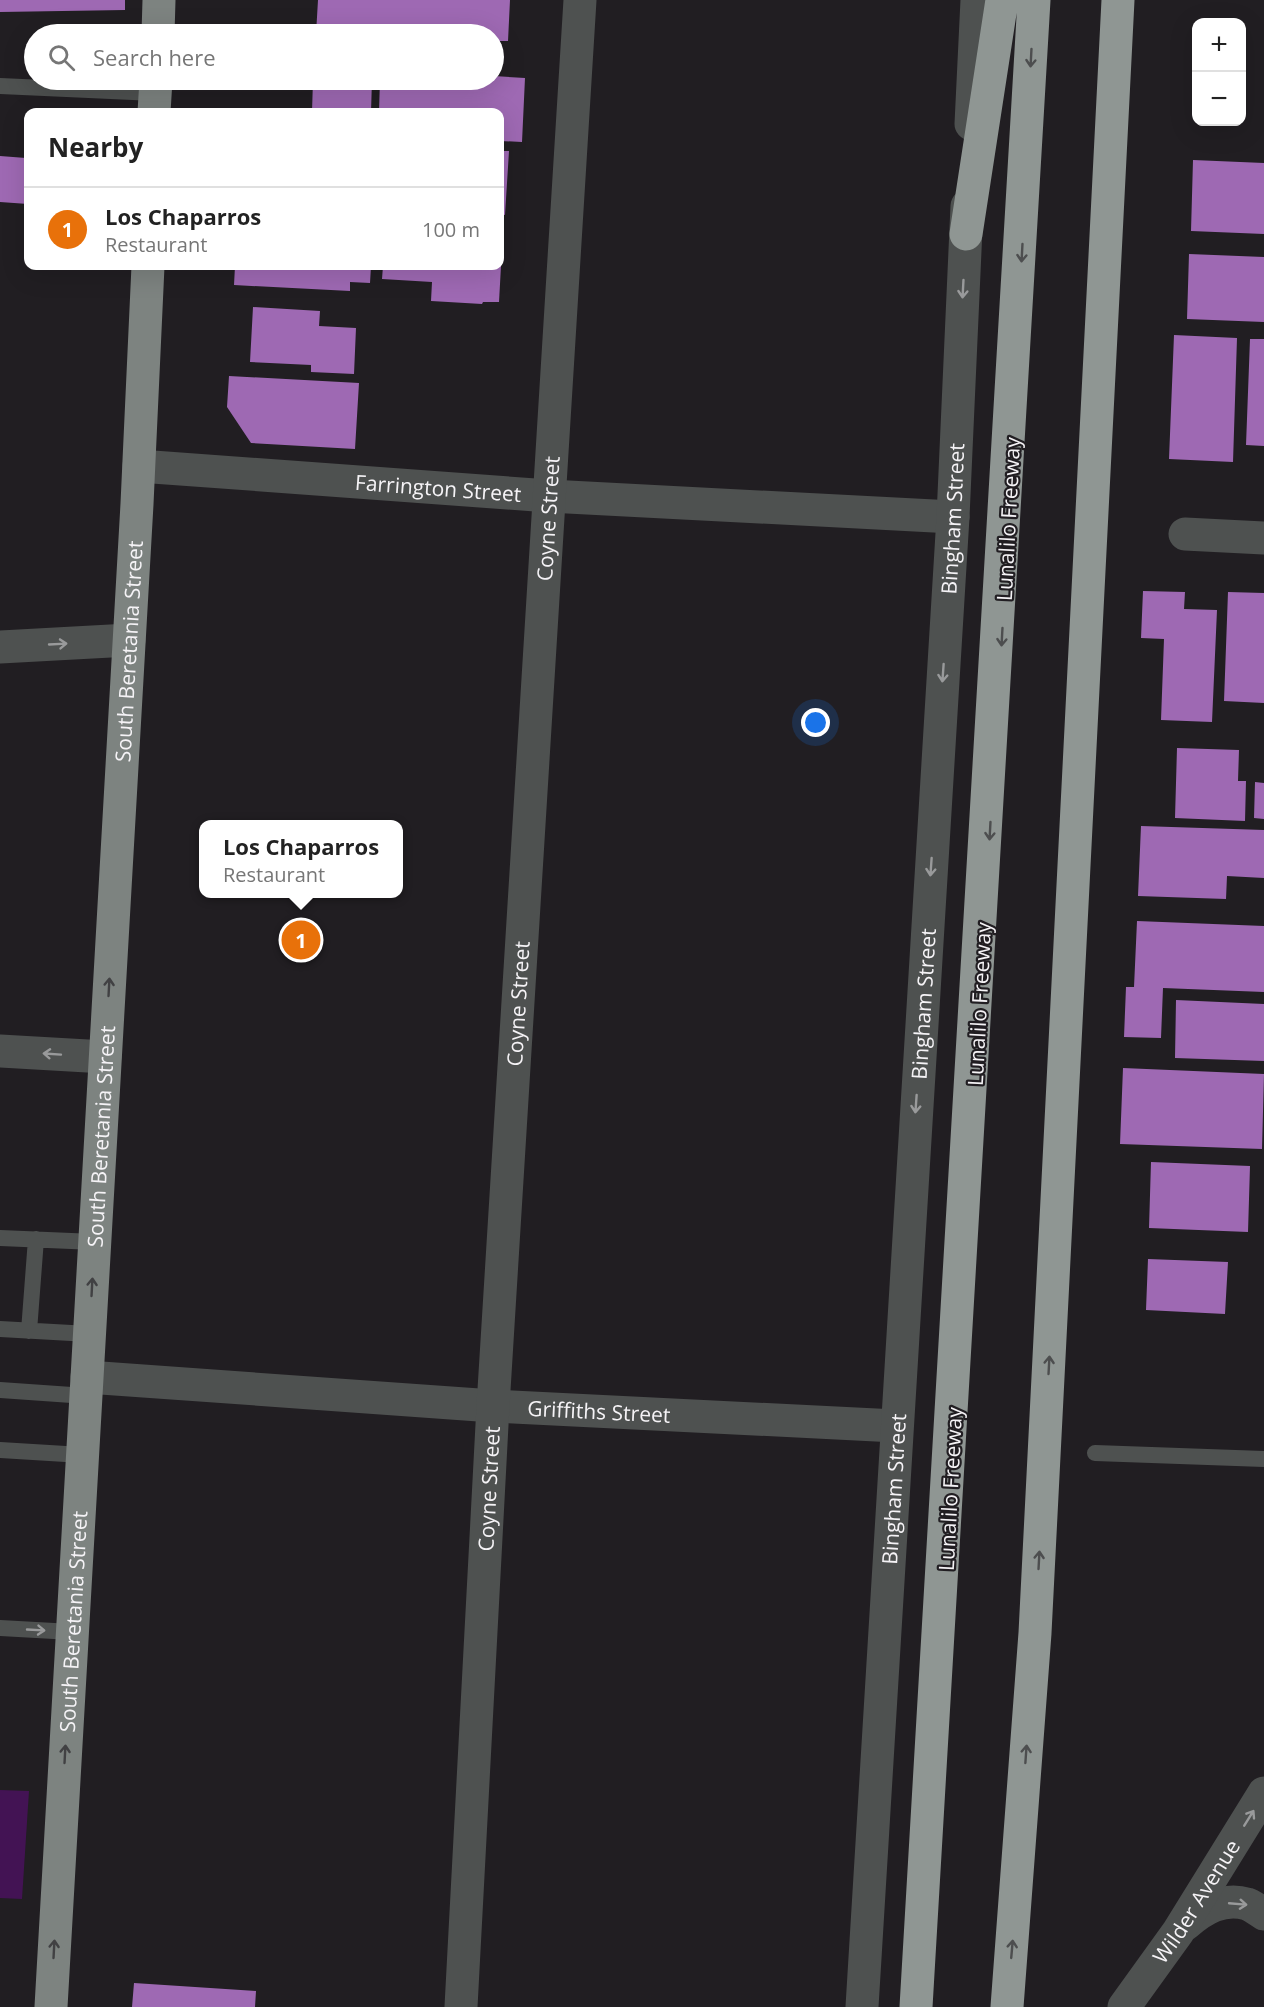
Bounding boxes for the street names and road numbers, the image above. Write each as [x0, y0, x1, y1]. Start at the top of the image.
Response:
street label: Lunalilo Freeway [990, 436, 1026, 602]
street label: Bingham Street [934, 443, 970, 595]
street label: Coyne Street [530, 455, 566, 582]
street label: Farrington Street [354, 468, 522, 508]
street label: South Beretania Street [108, 540, 149, 763]
street label: Lunalilo Freeway [961, 921, 997, 1087]
street label: Bingham Street [905, 927, 942, 1080]
street label: Coyne Street [500, 940, 536, 1067]
street label: South Beretania Street [80, 1025, 121, 1248]
street label: Griffiths Street [527, 1394, 671, 1429]
street label: Lunalilo Freeway [932, 1406, 968, 1572]
street label: Bingham Street [875, 1413, 912, 1565]
street label: Coyne Street [471, 1425, 506, 1552]
street label: South Beretania Street [53, 1510, 93, 1733]
street label: Wilder Avenue [1146, 1834, 1246, 1969]

